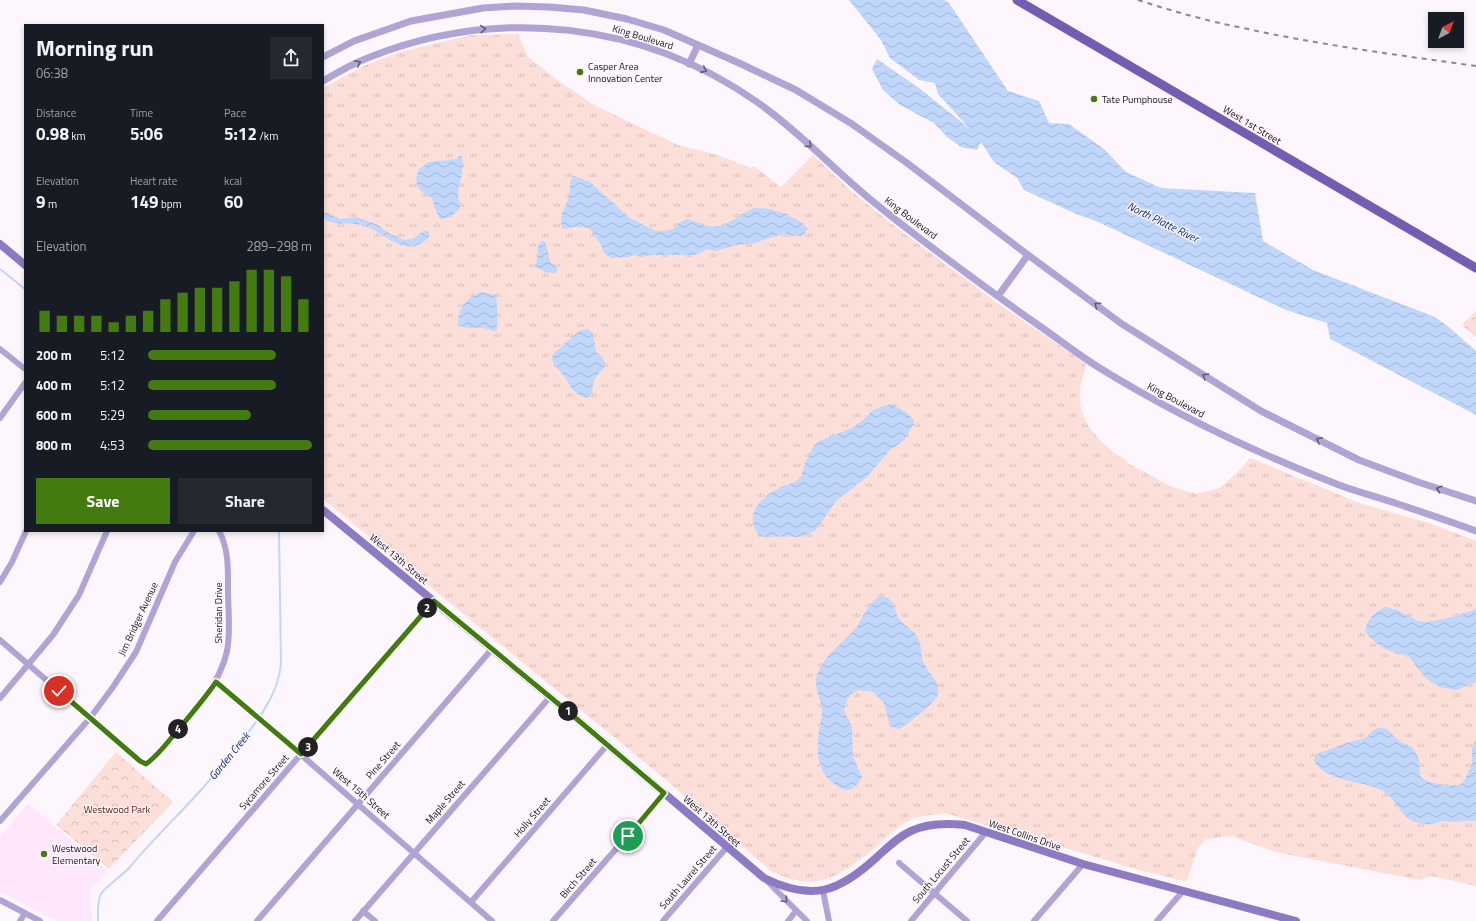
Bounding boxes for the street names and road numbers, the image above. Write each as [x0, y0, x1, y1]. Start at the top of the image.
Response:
street label: King Boulevard [611, 21, 675, 53]
street label: West 1st Street [1220, 102, 1284, 149]
street label: King Boulevard [881, 193, 941, 243]
street label: King Boulevard [1145, 379, 1207, 421]
street label: West 13th Street [367, 530, 432, 588]
street label: Jim Bridger Avenue [114, 580, 162, 658]
street label: Sheridan Drive [211, 582, 226, 644]
street label: Pine Street [362, 737, 404, 782]
street label: Sycamore Street [236, 751, 293, 813]
street label: West 15th Street [329, 764, 394, 823]
street label: Maple Street [422, 776, 469, 827]
street label: West 13th Street [680, 792, 745, 851]
street label: Holly Street [510, 793, 554, 841]
street label: West Collins Drive [987, 816, 1063, 854]
street label: South Locust Street [909, 833, 974, 907]
street label: South Laurel Street [656, 841, 721, 912]
street label: Birch Street [556, 854, 600, 902]

